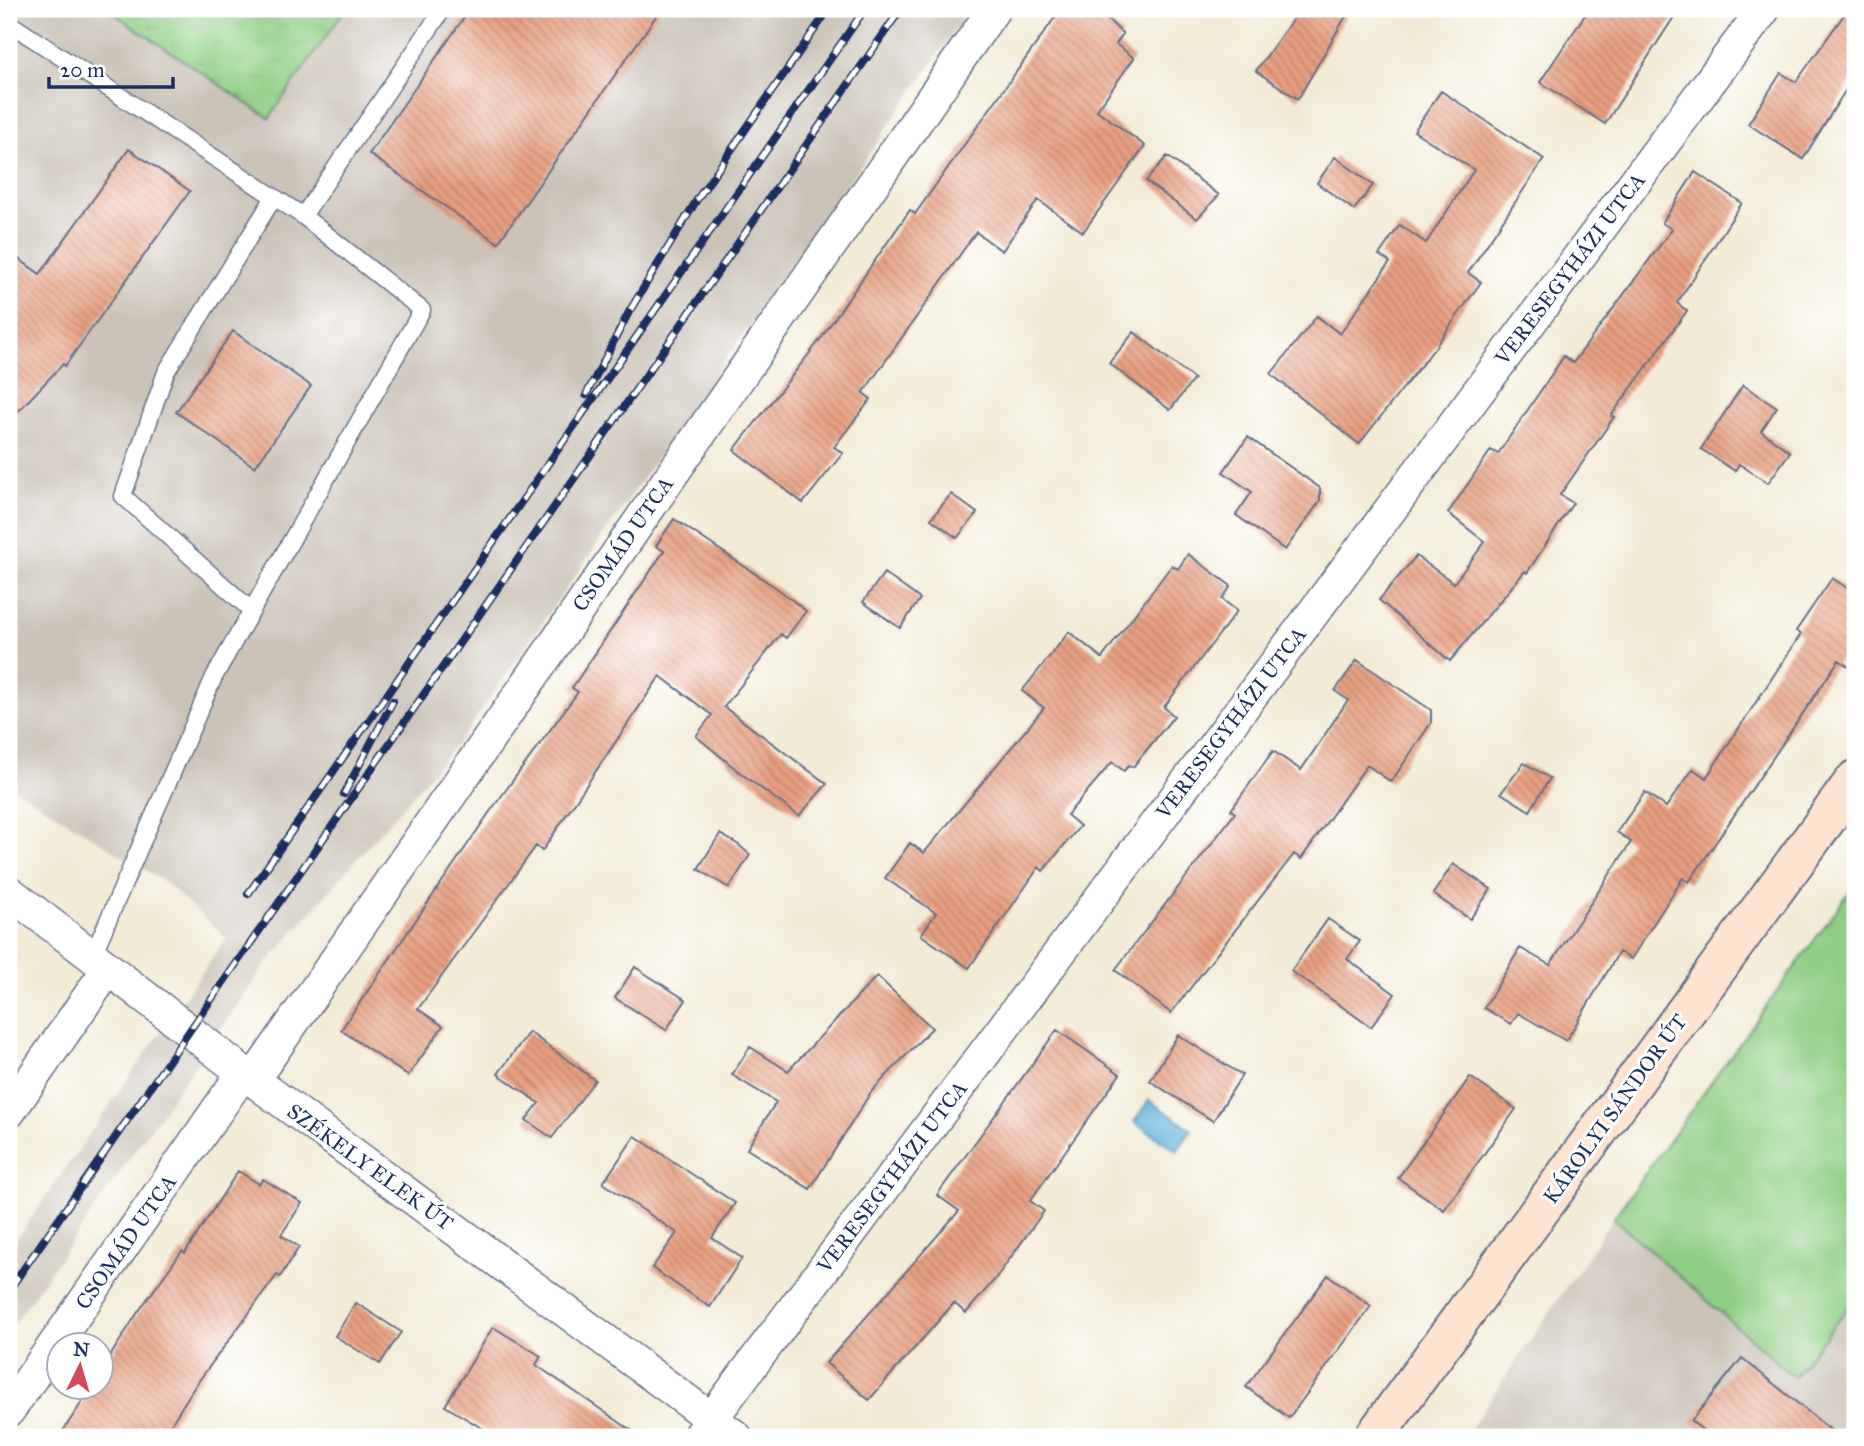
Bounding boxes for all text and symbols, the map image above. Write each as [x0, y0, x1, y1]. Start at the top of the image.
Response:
scale bar [49, 46, 173, 90]
text: 20 m [60, 57, 105, 83]
street label: VERESEGYHÁZI UTCA [1489, 168, 1651, 371]
street label: CSOMÁD UTCA [567, 472, 679, 616]
street label: VERESEGYHÁZI UTCA [1150, 622, 1312, 825]
street label: KÁROLYI SÁNDOR ÚT [1537, 1009, 1692, 1209]
street label: VERESEGYHÁZI UTCA [811, 1076, 973, 1279]
street label: SZÉKELY ELEK ÚT [282, 1097, 459, 1236]
street label: CSOMÁD UTCA [70, 1170, 182, 1314]
north arrow [46, 1330, 116, 1400]
text: N [72, 1337, 90, 1362]

